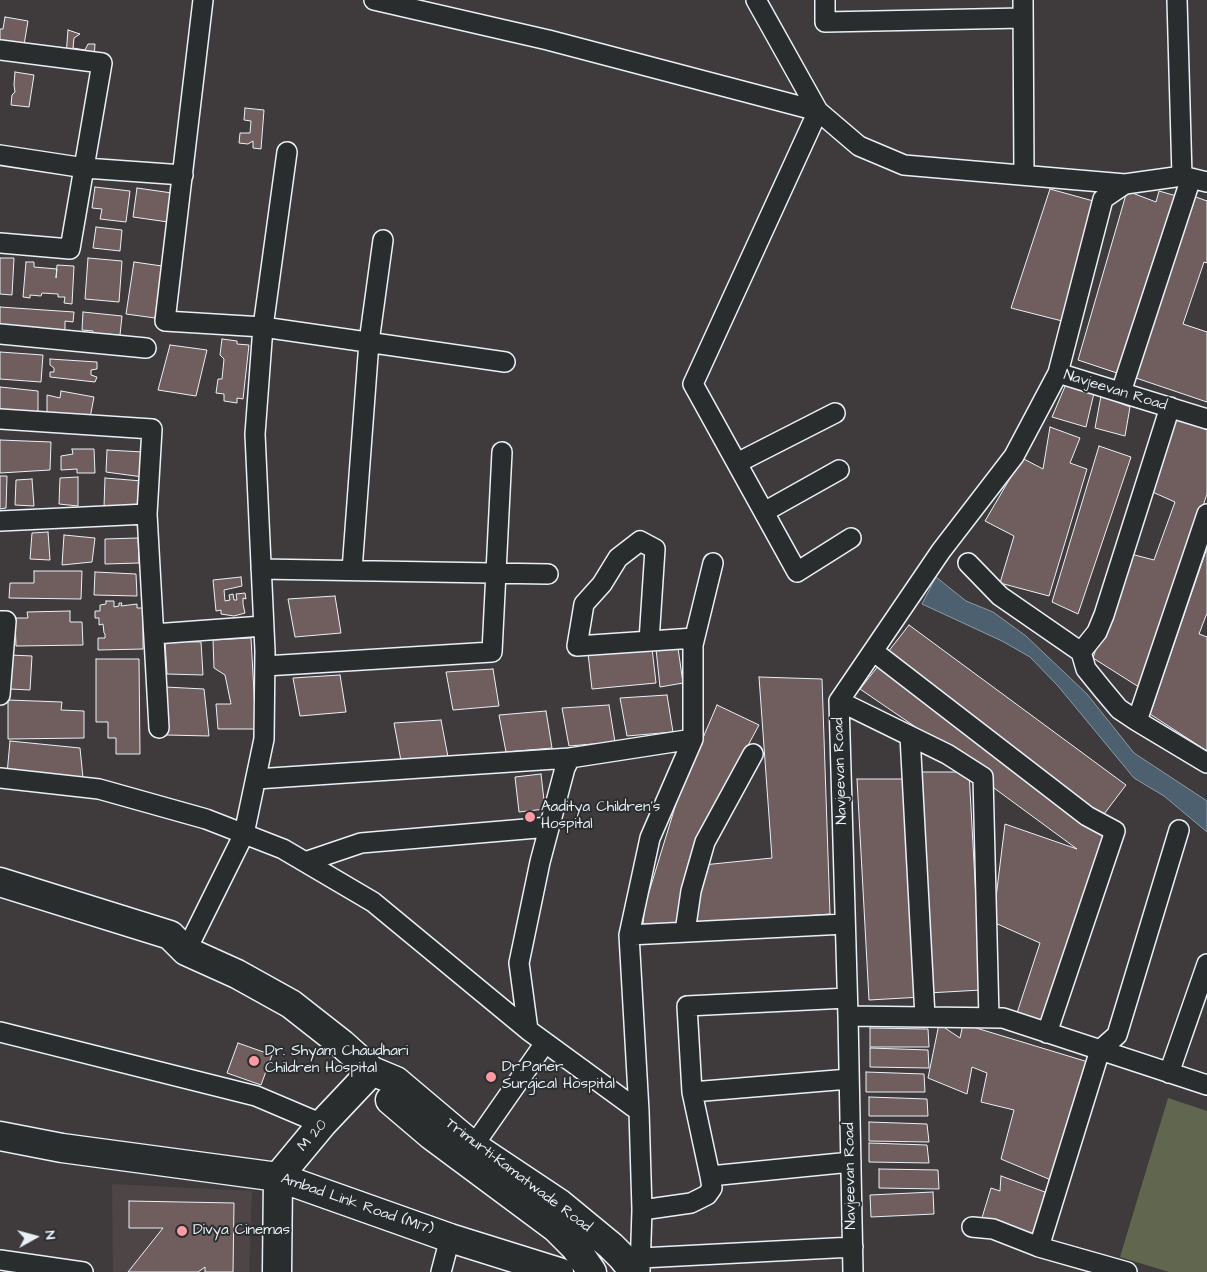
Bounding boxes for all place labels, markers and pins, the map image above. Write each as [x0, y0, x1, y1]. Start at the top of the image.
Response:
place label: Aaditya Children's Hospital [541, 799, 660, 834]
marker: Aaditya Children's Hospital [523, 810, 537, 824]
place label: Dr. Shyam Chaudhari Children Hospital [265, 1043, 408, 1078]
marker: Dr. Shyam Chaudhari Children Hospital [247, 1054, 261, 1068]
place label: Dr.Paner Surgical Hospital [502, 1059, 615, 1094]
marker: Dr.Paner Surgical Hospital [484, 1070, 498, 1084]
place label: Divya Cinemas [193, 1222, 290, 1240]
marker: Divya Cinemas [175, 1224, 189, 1238]

